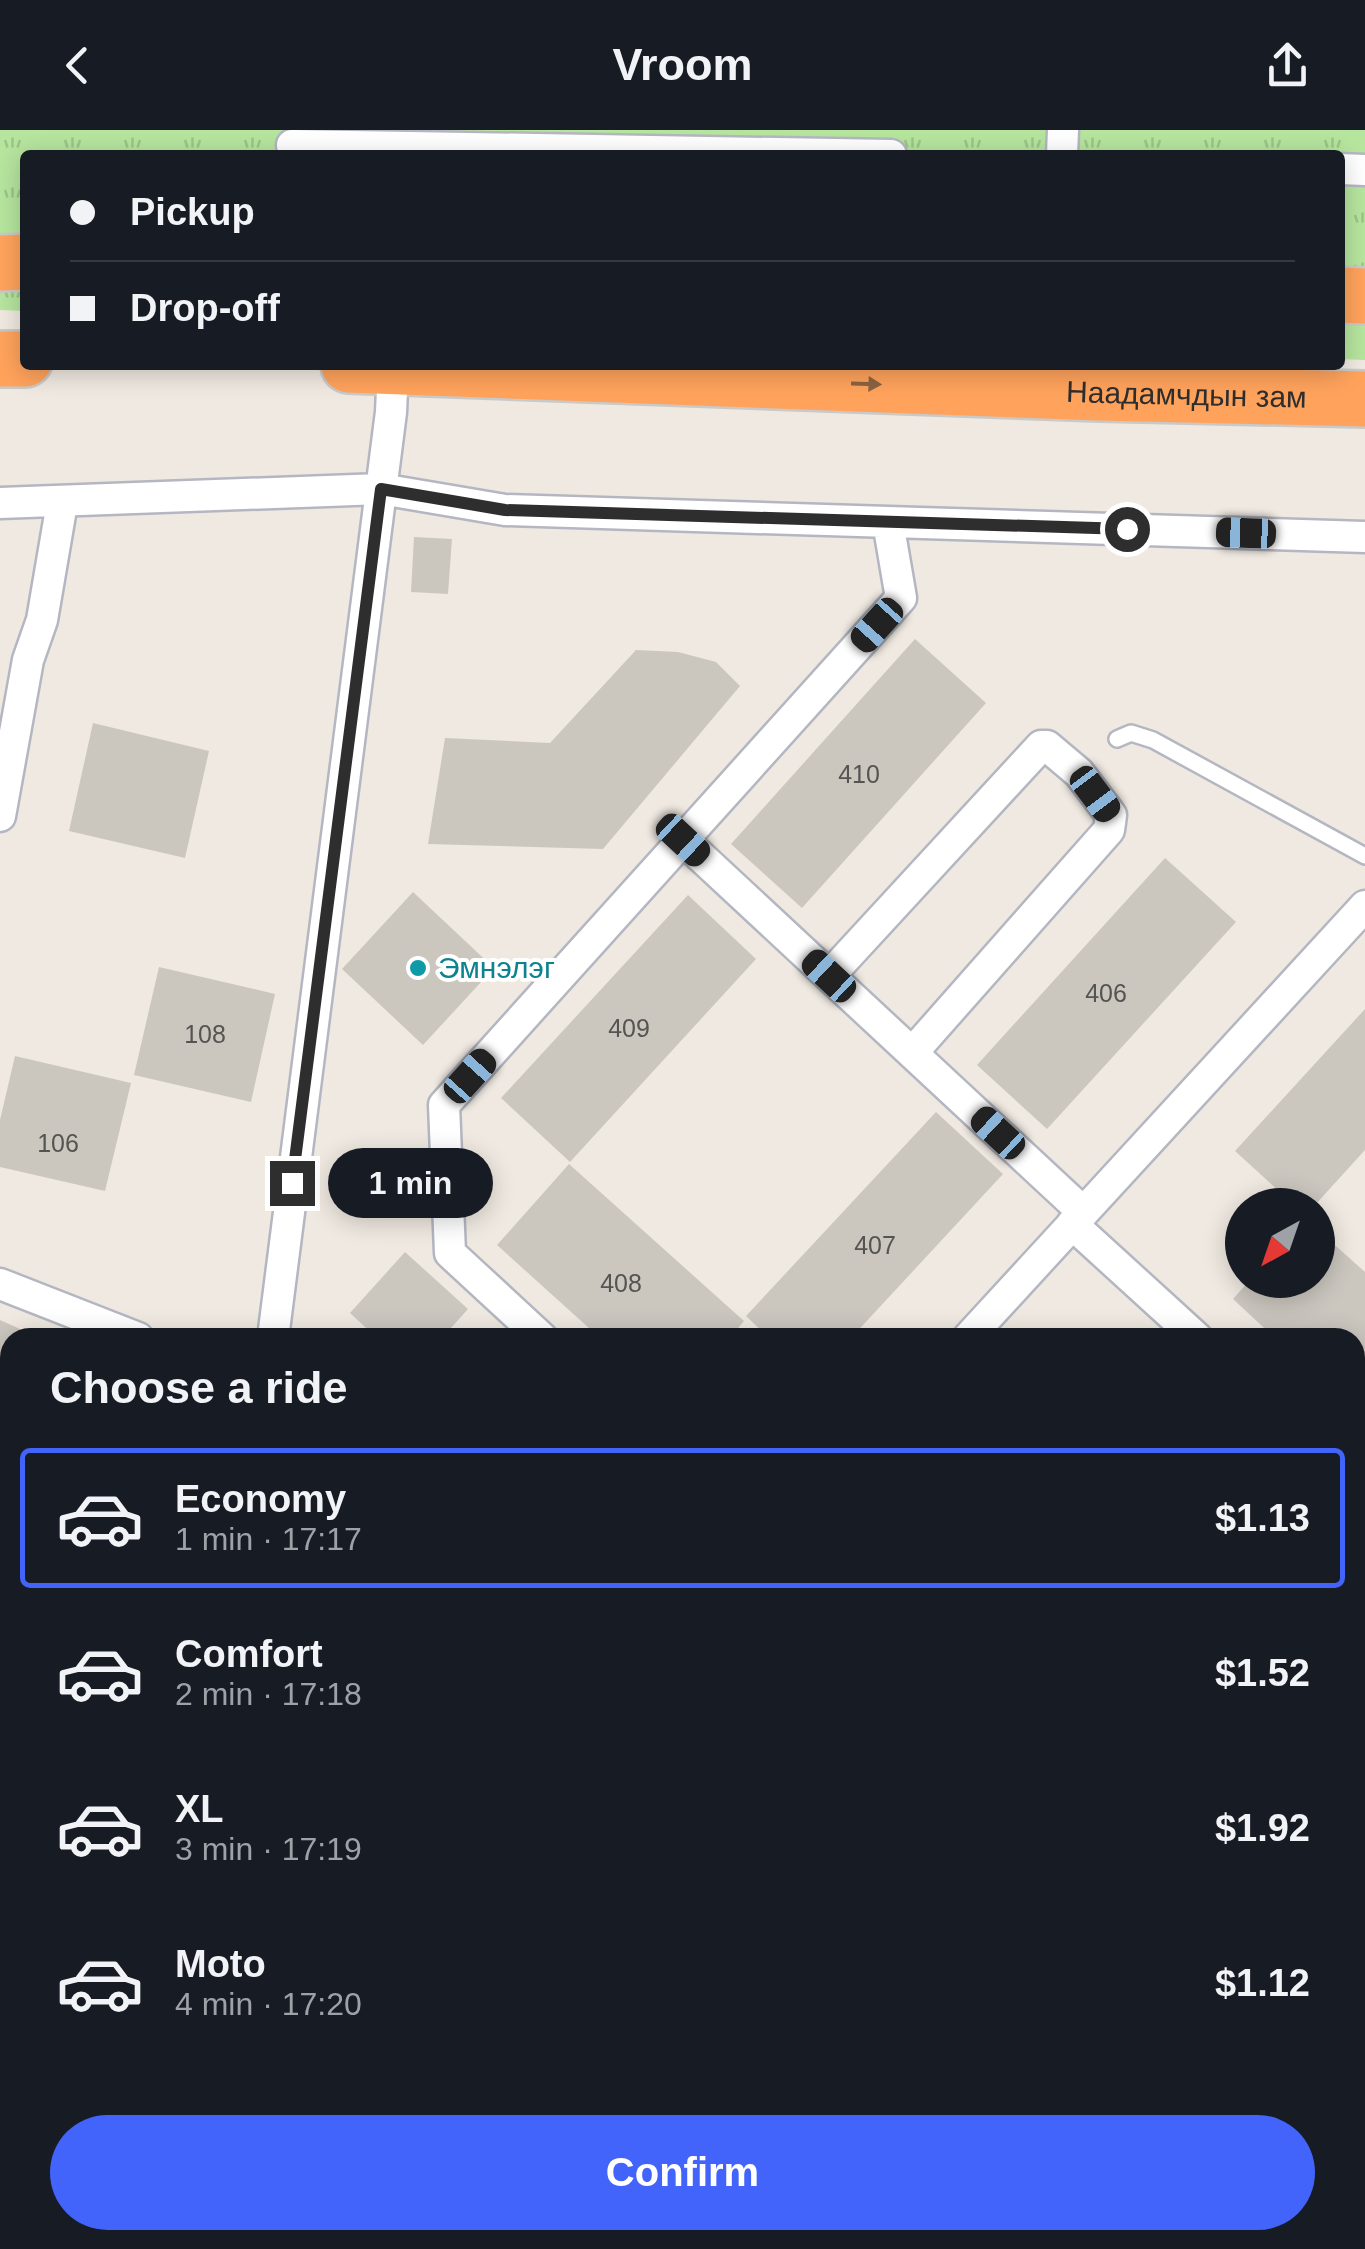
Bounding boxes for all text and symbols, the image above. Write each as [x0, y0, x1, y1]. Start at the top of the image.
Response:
icon: back [50, 38, 105, 93]
icon: share [1260, 38, 1315, 93]
text: Vroom [612, 39, 753, 90]
text: Pickup [130, 191, 255, 233]
text: Drop-off [130, 287, 280, 329]
street label: Наадамчдын зам [1066, 375, 1307, 414]
one-way arrow [851, 377, 882, 393]
route start [1105, 507, 1150, 552]
car [1215, 517, 1277, 549]
car [846, 593, 908, 657]
house number: 410 [838, 760, 880, 788]
car [1065, 761, 1125, 827]
car [651, 809, 715, 871]
car [797, 945, 861, 1007]
place label: Эмнэлэг [438, 951, 555, 984]
marker: Эмнэлэг [407, 957, 429, 979]
house number: 406 [1085, 979, 1127, 1007]
house number: 409 [608, 1014, 650, 1042]
house number: 108 [184, 1020, 226, 1048]
car [439, 1044, 501, 1108]
car [966, 1102, 1030, 1164]
house number: 106 [37, 1129, 79, 1157]
callout: 1 min [327, 1148, 492, 1218]
route end [270, 1161, 315, 1206]
text: 1 min [369, 1165, 452, 1201]
north arrow [1225, 1188, 1335, 1298]
map controls [1225, 1188, 1335, 1298]
house number: 407 [854, 1231, 896, 1259]
house number: 408 [600, 1269, 642, 1297]
text: Choose a ride [50, 1362, 348, 1413]
icon: car [55, 1473, 145, 1563]
text: Economy [175, 1478, 346, 1520]
text: $1.13 [1215, 1497, 1310, 1539]
text: 1 min · 17:17 [175, 1521, 362, 1557]
icon: car [55, 1628, 145, 1718]
text: Comfort [175, 1633, 323, 1675]
text: $1.52 [1215, 1652, 1310, 1694]
text: 2 min · 17:18 [175, 1676, 362, 1712]
icon: car [55, 1783, 145, 1873]
text: XL [175, 1788, 224, 1830]
text: $1.92 [1215, 1807, 1310, 1849]
text: 3 min · 17:19 [175, 1831, 362, 1867]
icon: car [55, 1938, 145, 2028]
text: Moto [175, 1943, 266, 1985]
text: $1.12 [1215, 1962, 1310, 2004]
text: 4 min · 17:20 [175, 1986, 362, 2022]
button: Confirm [50, 2115, 1315, 2230]

